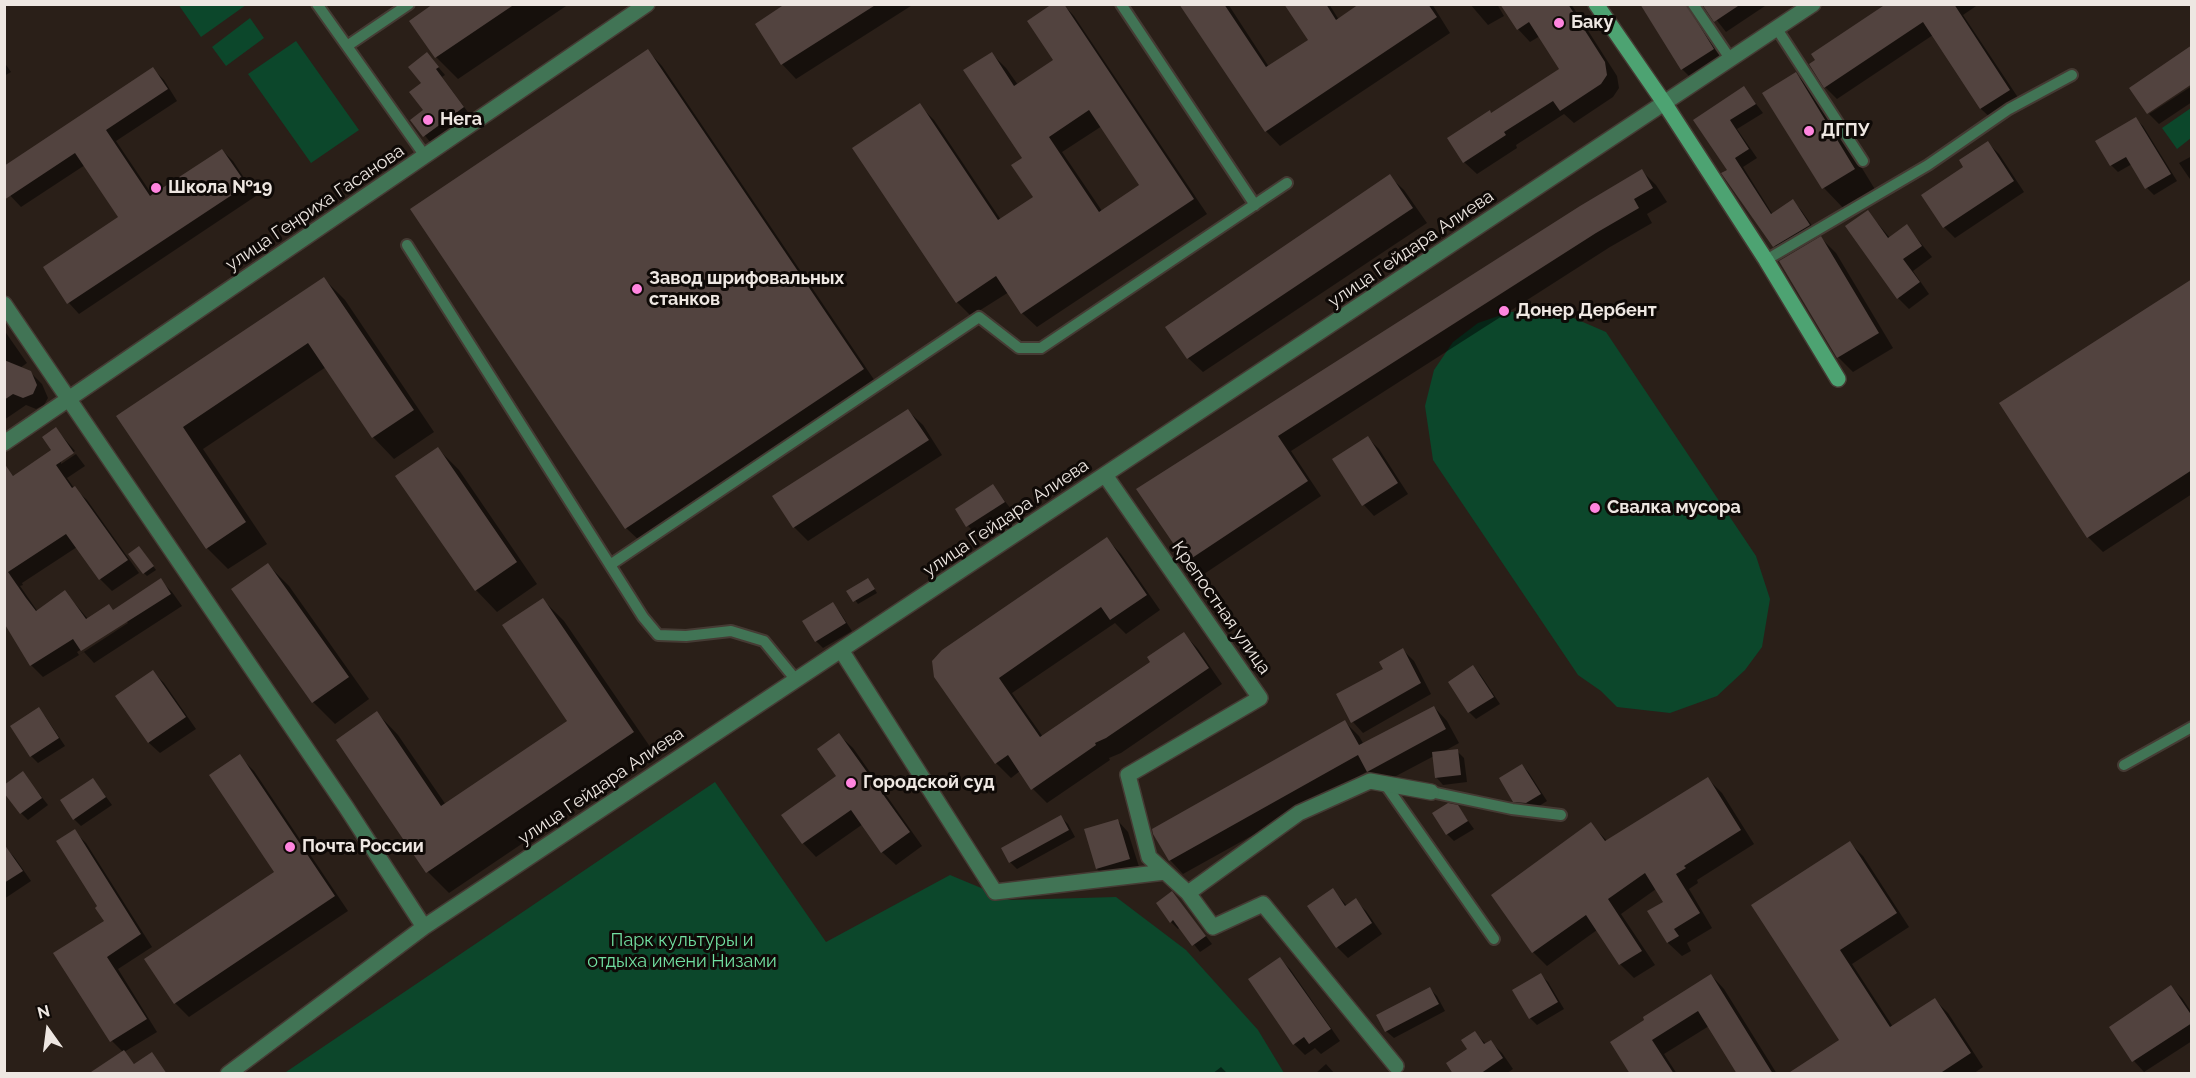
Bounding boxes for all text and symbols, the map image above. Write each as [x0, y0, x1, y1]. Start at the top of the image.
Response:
place label: Баку [1571, 12, 1614, 34]
marker: Баку [1552, 16, 1566, 30]
place label: Нега [440, 109, 482, 131]
marker: Нега [421, 113, 435, 127]
place label: ДГПУ [1821, 120, 1869, 142]
marker: ДГПУ [1802, 124, 1816, 138]
street label: улица Генриха Гасанова [222, 140, 408, 276]
place label: Школа №19 [168, 177, 272, 199]
marker: Школа №19 [149, 181, 163, 195]
street label: улица Гейдара Алиева [1324, 186, 1498, 312]
place label: Завод шрифовальных станков [649, 268, 844, 310]
marker: Завод шрифовальных станков [630, 282, 644, 296]
place label: Донер Дербент [1516, 300, 1657, 322]
marker: Донер Дербент [1497, 304, 1511, 318]
street label: улица Гейдара Алиева [919, 455, 1093, 581]
place label: Свалка мусора [1607, 497, 1741, 519]
marker: Свалка мусора [1588, 501, 1602, 515]
street label: Крепостная улица [1167, 537, 1275, 679]
street label: улица Гейдара Алиева [514, 723, 688, 849]
place label: Городской суд [863, 772, 995, 794]
marker: Городской суд [844, 776, 858, 790]
place label: Почта России [302, 836, 424, 858]
marker: Почта России [283, 840, 297, 854]
park label: Парк культуры и отдыха имени Низами [587, 930, 777, 972]
north arrow [18, 1000, 78, 1060]
text: N [35, 1001, 52, 1023]

